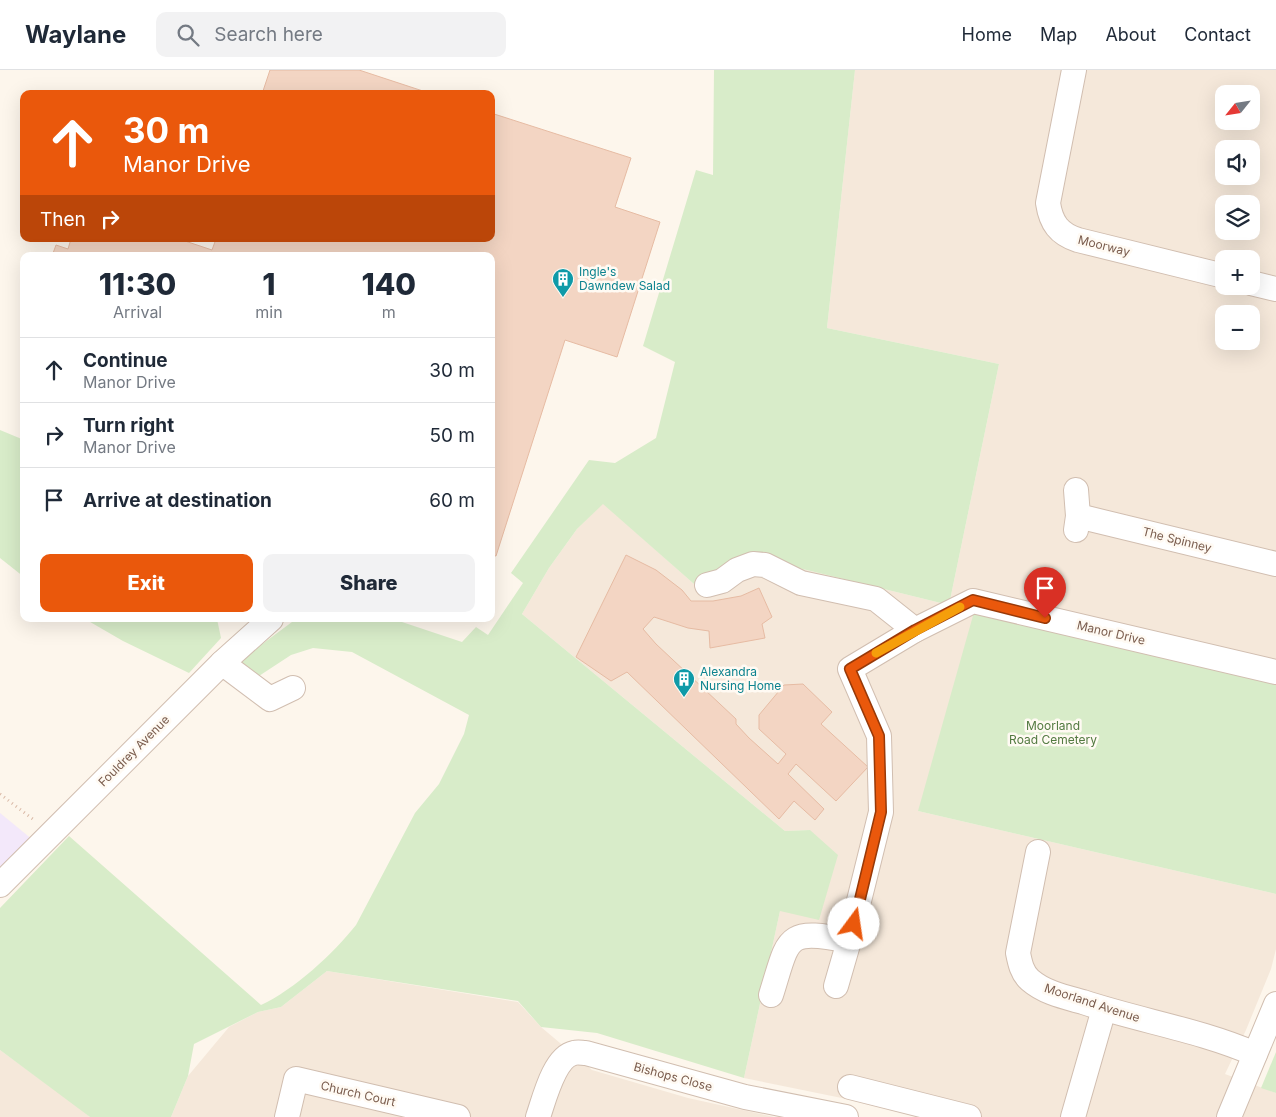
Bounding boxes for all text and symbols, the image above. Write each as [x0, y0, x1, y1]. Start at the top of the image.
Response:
search box [156, 12, 506, 57]
text: Waylane [25, 20, 126, 49]
icon: search [174, 21, 202, 49]
text: Search here [214, 23, 323, 46]
text: Home [962, 24, 1012, 45]
text: Map [1040, 24, 1077, 45]
text: About [1105, 24, 1156, 45]
text: Contact [1184, 24, 1251, 45]
north arrow [1215, 85, 1260, 130]
map controls [1215, 85, 1260, 350]
text: 30 m [123, 109, 209, 151]
icon: ahead [40, 110, 105, 175]
button: sound [1215, 140, 1260, 185]
text: Manor Drive [123, 151, 250, 177]
button: layers [1215, 195, 1260, 240]
icon: right [96, 205, 124, 233]
text: Then [40, 208, 86, 231]
street label: Moorway [1077, 232, 1132, 259]
button: + [1215, 250, 1260, 295]
place label: Ingle's Dawndew Salad [579, 264, 670, 293]
text: 11:30 [99, 266, 176, 302]
text: 1 [262, 266, 276, 302]
text: 140 [361, 266, 416, 302]
building icon: Ingle's Dawndew Salad [551, 267, 575, 298]
text: Arrival [113, 302, 162, 322]
text: min [255, 302, 283, 322]
text: m [382, 302, 396, 322]
button: − [1215, 305, 1260, 350]
text: Continue [83, 349, 168, 372]
icon: ahead [40, 356, 68, 384]
text: 30 m [429, 359, 475, 382]
text: Manor Drive [83, 372, 176, 392]
text: Turn right [83, 414, 174, 437]
icon: right [40, 421, 68, 449]
text: 50 m [429, 424, 475, 447]
text: Manor Drive [83, 437, 176, 457]
icon: arrive [40, 486, 68, 514]
text: Arrive at destination [83, 489, 272, 512]
text: 60 m [429, 489, 475, 512]
street label: The Spinney [1141, 524, 1214, 555]
button: Exit [40, 554, 253, 612]
button: Share [263, 554, 475, 612]
pin [1024, 567, 1066, 618]
icon: arrive [1031, 574, 1059, 602]
street label: Manor Drive [1076, 617, 1147, 648]
place label: Alexandra Nursing Home [700, 664, 781, 693]
building icon: Alexandra Nursing Home [672, 667, 696, 698]
street label: Fouldrey Avenue [95, 712, 172, 789]
park label: Moorland Road Cemetery [1009, 718, 1097, 747]
position arrow [827, 897, 879, 949]
street label: Moorland Avenue [1042, 980, 1142, 1025]
street label: Bishops Close [632, 1059, 714, 1094]
street label: Church Court [319, 1078, 397, 1109]

